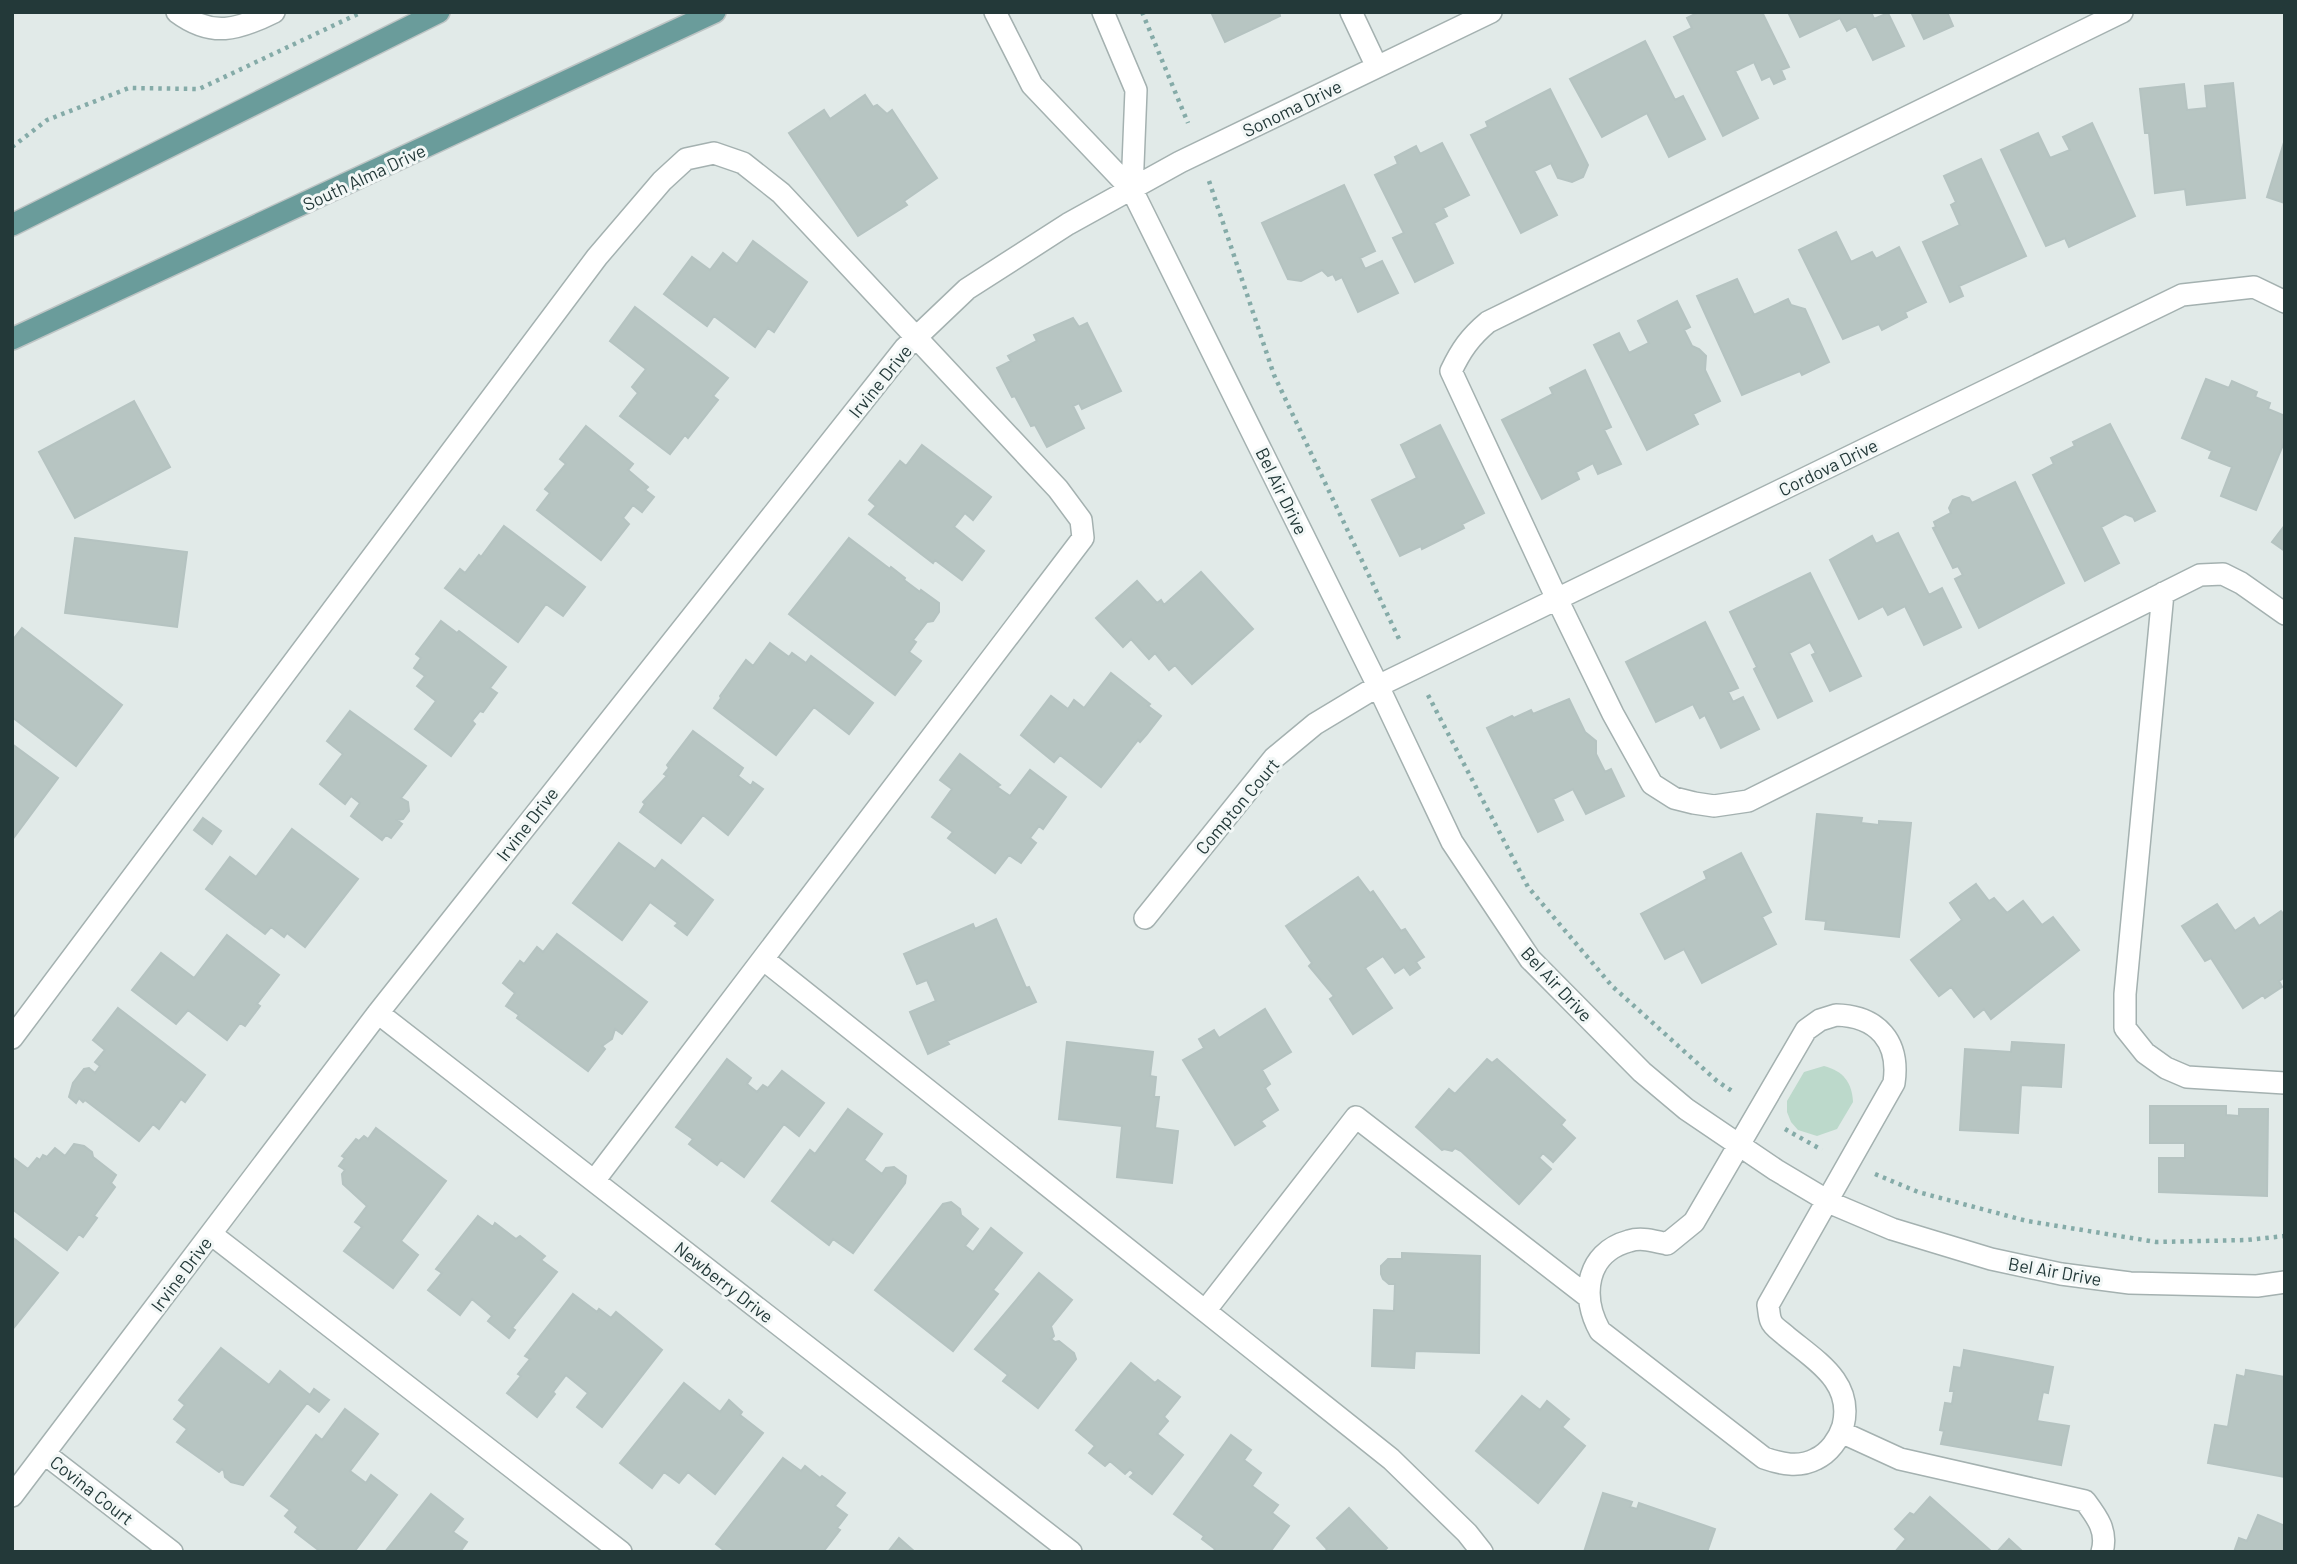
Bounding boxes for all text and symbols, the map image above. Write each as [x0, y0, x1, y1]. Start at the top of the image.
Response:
street label: Sonoma Drive [1239, 75, 1345, 141]
street label: South Alma Drive [299, 139, 429, 215]
street label: Irvine Drive [844, 340, 916, 422]
street label: Cordova Drive [1775, 434, 1881, 500]
street label: Bel Air Drive [1251, 444, 1313, 538]
street label: Compton Court [1190, 753, 1284, 859]
street label: Irvine Drive [491, 783, 563, 865]
street label: Bel Air Drive [1517, 942, 1597, 1026]
street label: Irvine Drive [146, 1232, 216, 1316]
street label: Newberry Drive [670, 1237, 778, 1327]
street label: Bel Air Drive [2007, 1252, 2103, 1290]
street label: Covina Court [46, 1451, 138, 1529]

